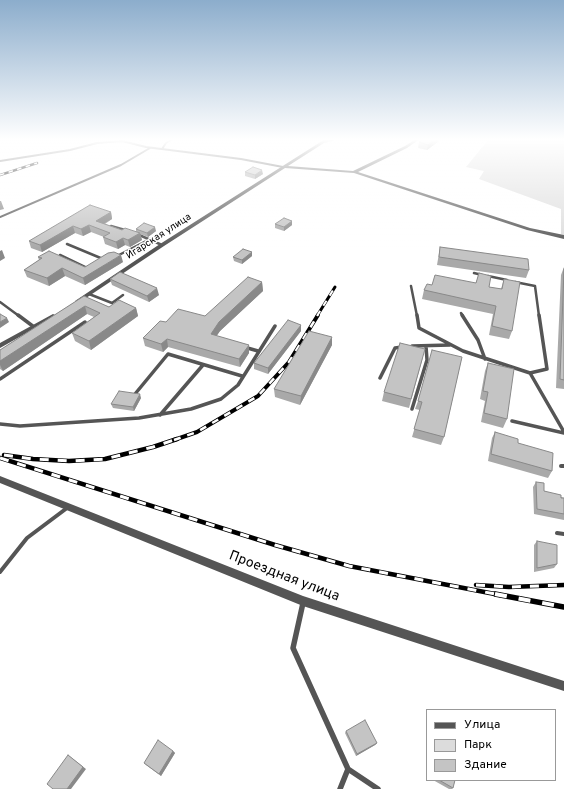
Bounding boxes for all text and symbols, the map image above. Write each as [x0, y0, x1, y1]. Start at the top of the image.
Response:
street label: Игарская улица [124, 212, 194, 262]
street label: Проездная улица [226, 548, 342, 606]
legend [426, 709, 556, 781]
text: Улица [464, 717, 500, 733]
text: Парк [464, 737, 492, 753]
text: Здание [464, 757, 507, 773]

